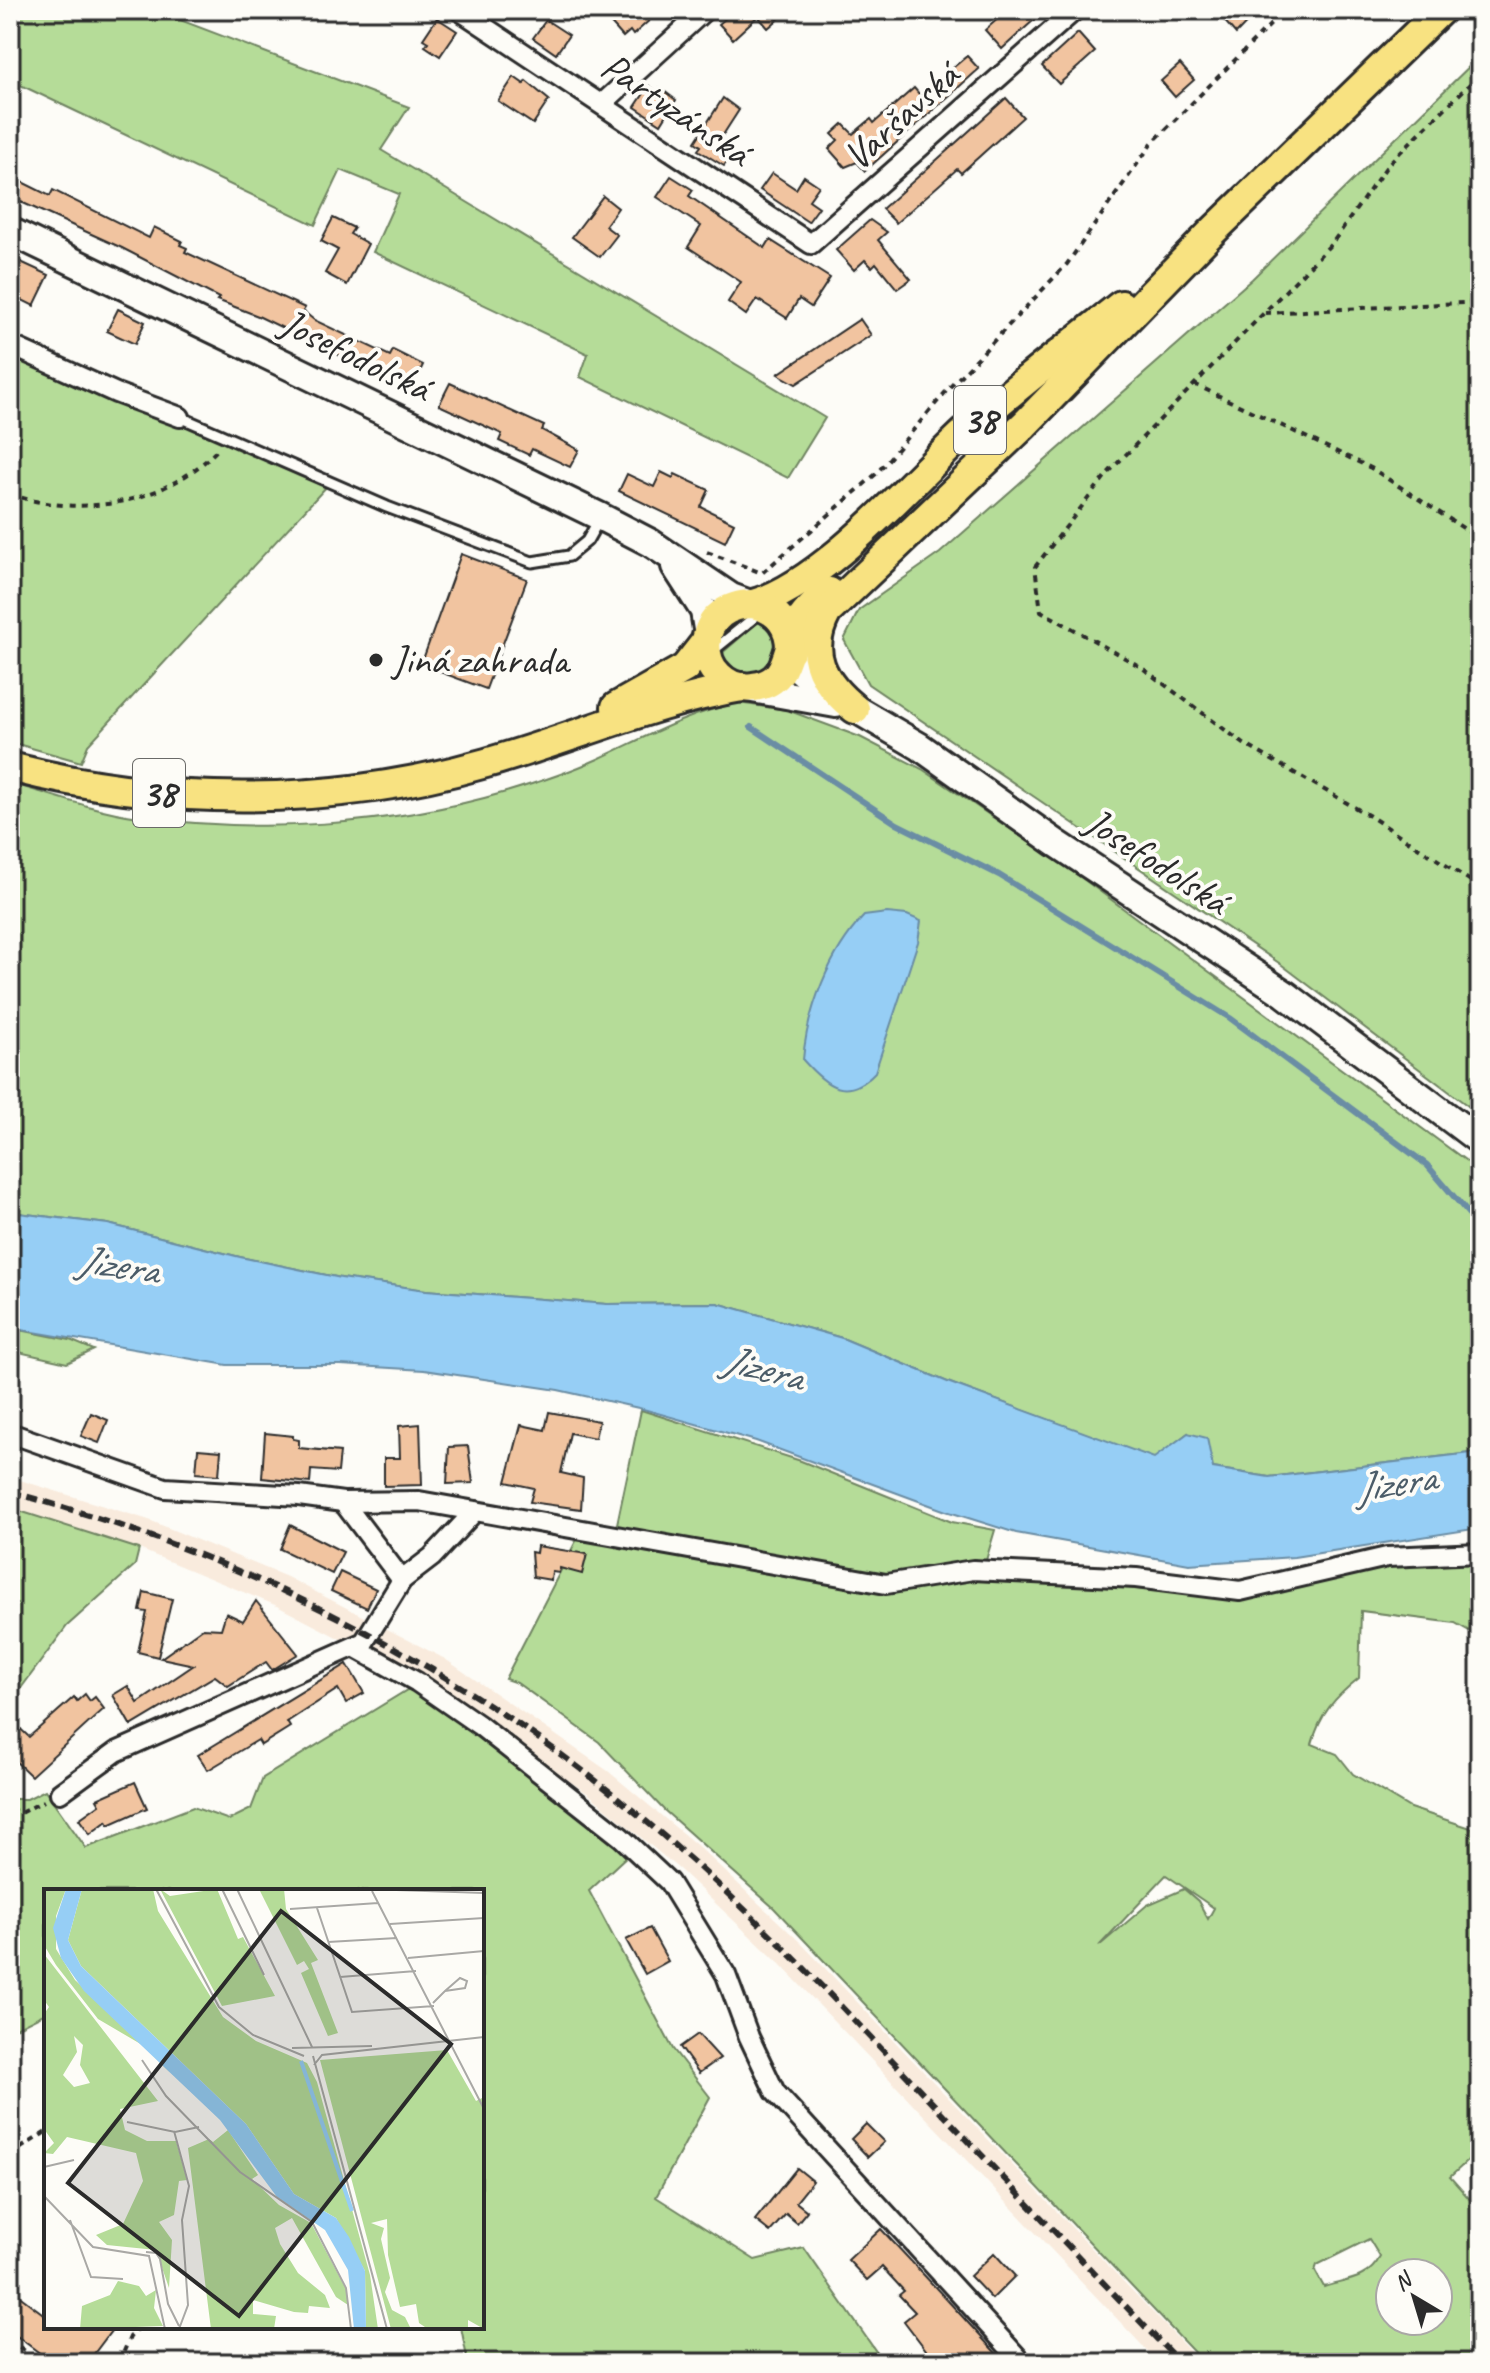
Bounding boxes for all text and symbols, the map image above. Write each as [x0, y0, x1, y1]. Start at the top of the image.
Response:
street label: Partyzánská [592, 41, 763, 179]
street label: Varšavská [833, 49, 972, 181]
street label: Josefodolská [271, 296, 442, 414]
road number: 38 [954, 386, 1006, 454]
place label: Jiná zahrada [390, 635, 572, 685]
marker: Jiná zahrada [367, 651, 385, 669]
road number: 38 [133, 759, 185, 827]
street label: Josefodolská [1074, 795, 1241, 928]
water label: Jizera [72, 1233, 166, 1297]
water label: Jizera [715, 1332, 813, 1405]
water label: Jizera [1348, 1450, 1444, 1516]
inset map [44, 1889, 484, 2329]
north arrow [1374, 2257, 1454, 2337]
text: N [1388, 2265, 1419, 2297]

